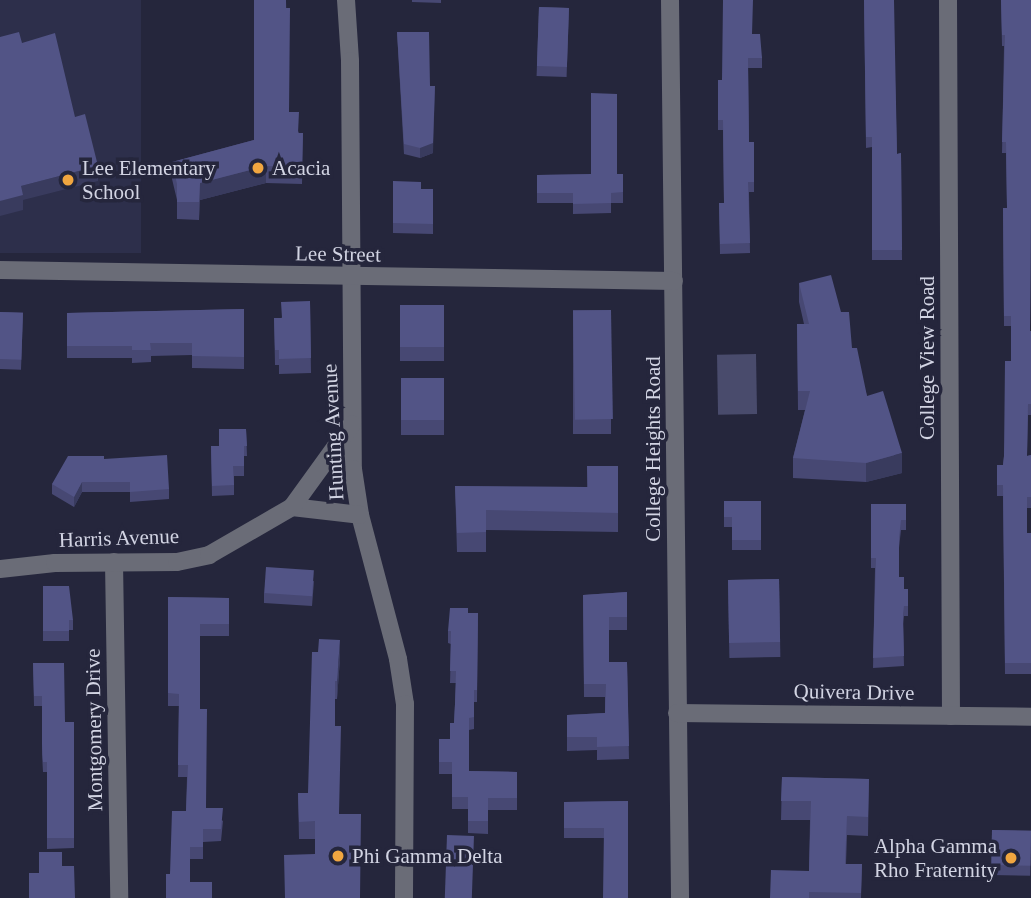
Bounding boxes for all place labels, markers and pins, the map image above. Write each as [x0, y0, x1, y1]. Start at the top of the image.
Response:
place label: Lee Elementary School [82, 155, 216, 205]
place label: Acacia [272, 155, 330, 181]
marker: Acacia [250, 160, 266, 176]
marker: Lee Elementary School [60, 172, 76, 188]
place label: Alpha Gamma Rho Fraternity [874, 833, 997, 883]
place label: Phi Gamma Delta [352, 843, 502, 869]
marker: Phi Gamma Delta [330, 848, 346, 864]
marker: Alpha Gamma Rho Fraternity [1003, 850, 1019, 866]

